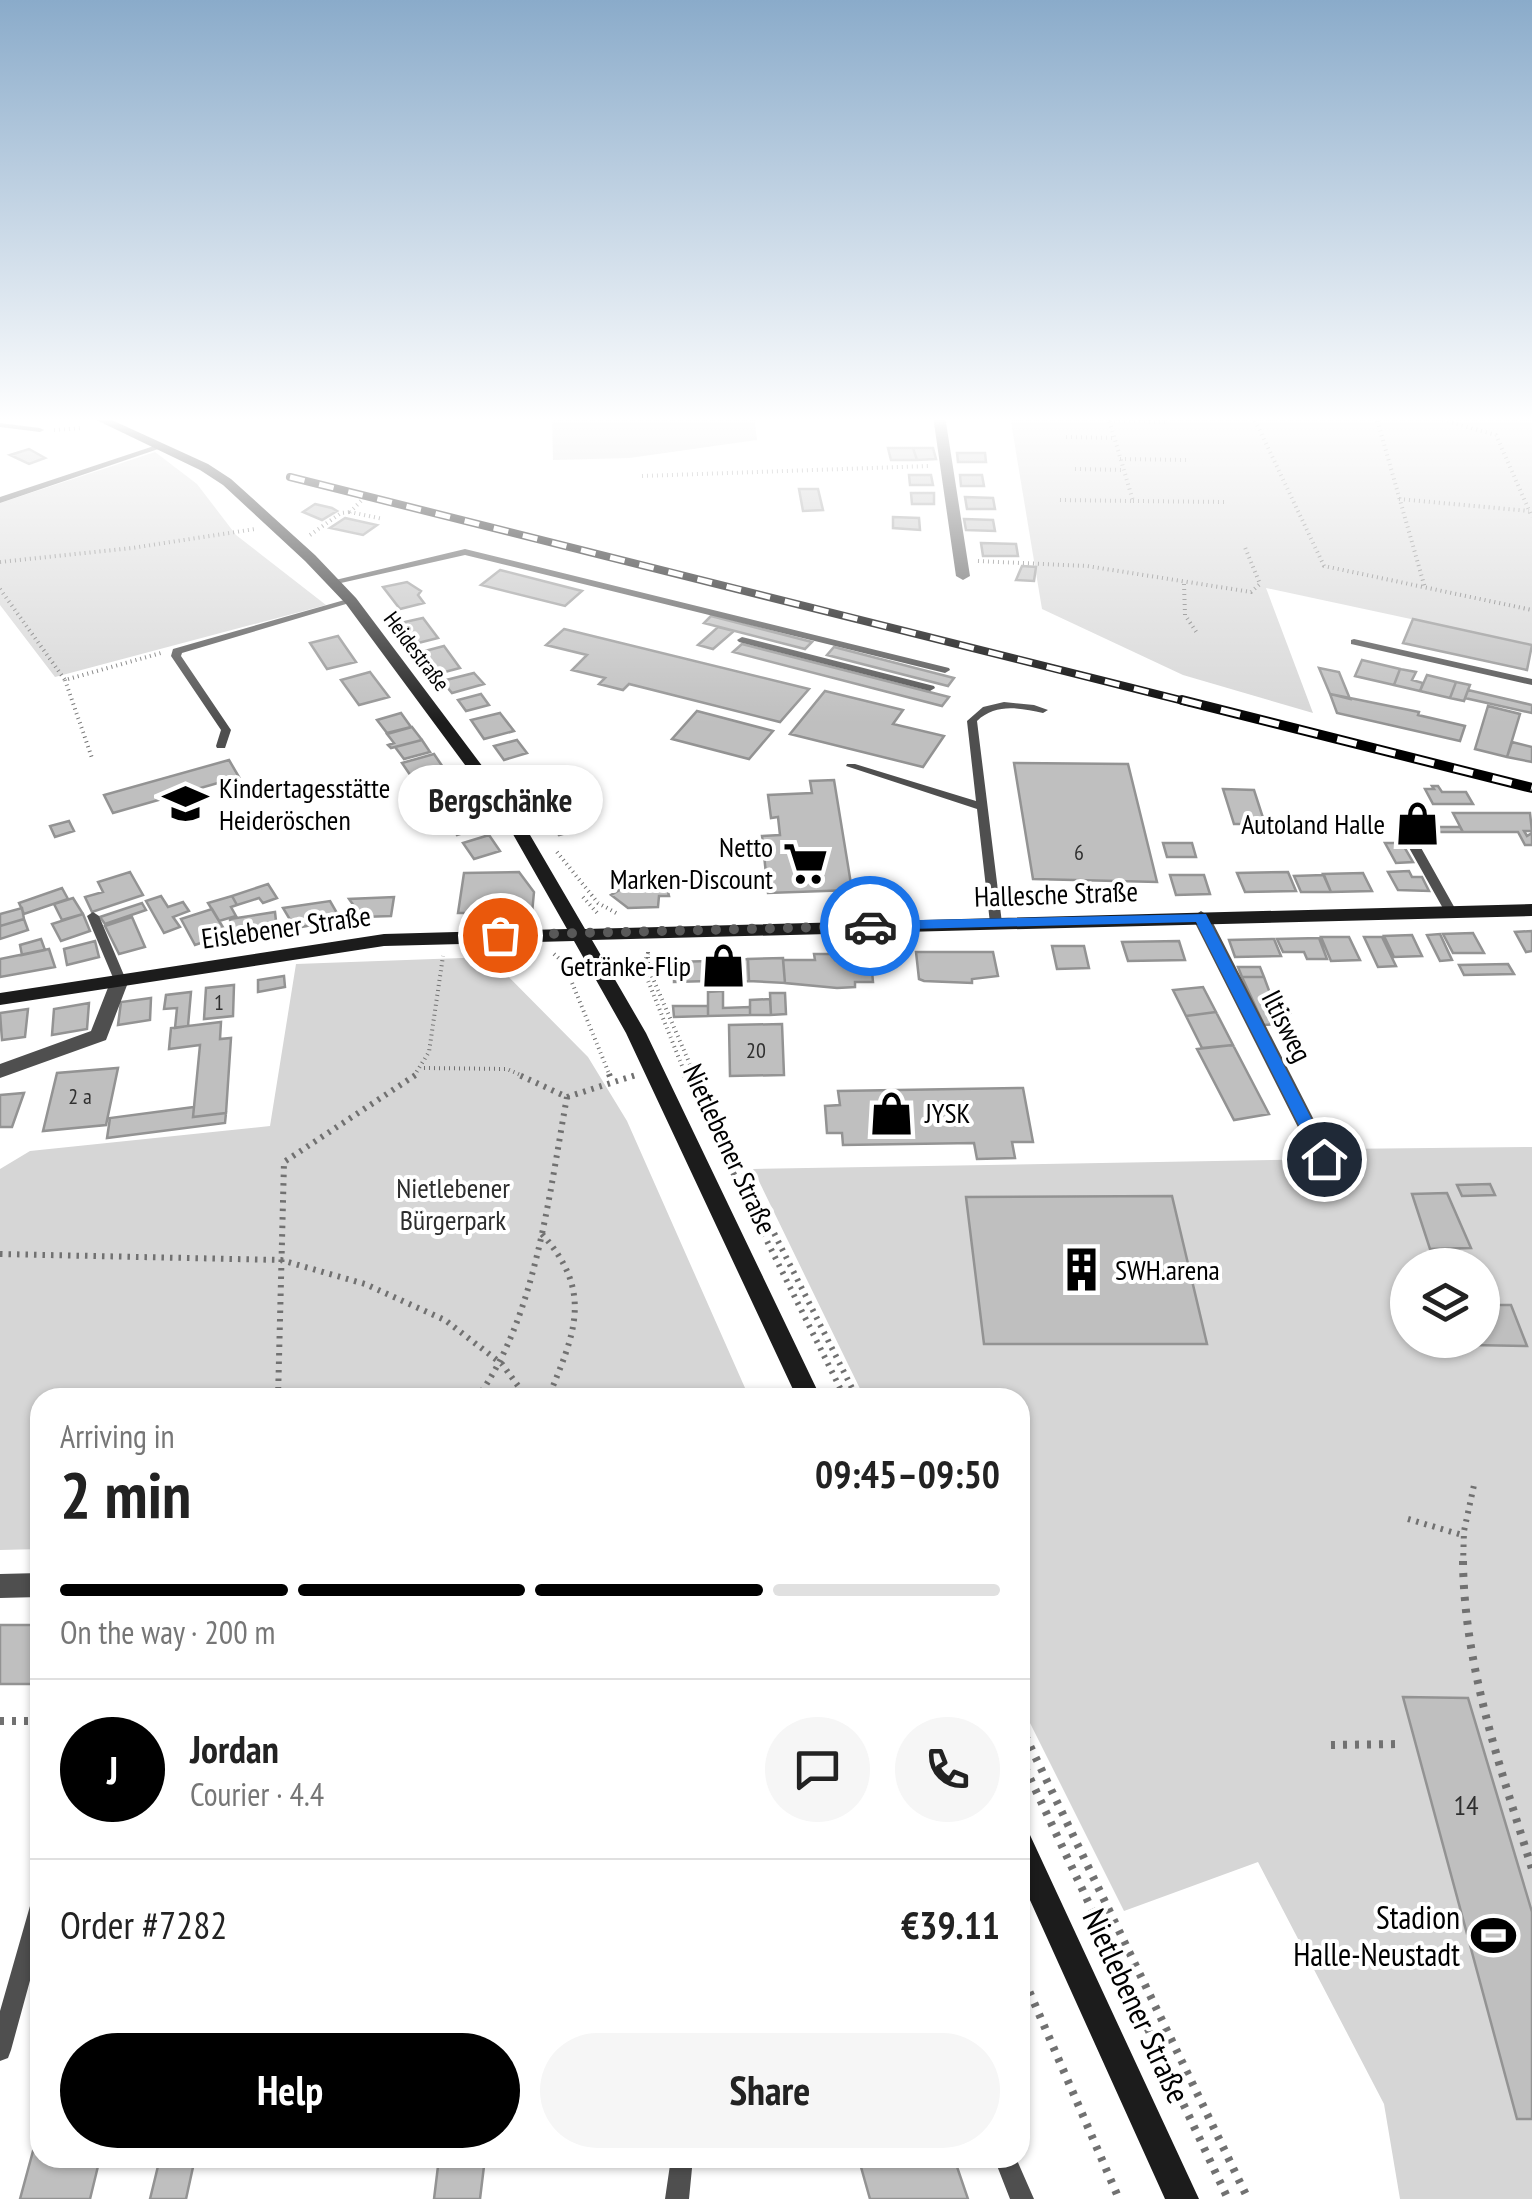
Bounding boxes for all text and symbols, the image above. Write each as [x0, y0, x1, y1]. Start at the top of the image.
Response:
street label: Heidestraße [378, 606, 456, 696]
callout: Bergschänke [398, 765, 602, 835]
place label: Kindertagesstätte Heideröschen [219, 769, 390, 838]
text: Bergschänke [429, 779, 572, 821]
school or university icon: Kindertagesstätte Heideröschen [162, 780, 210, 828]
shop icon: Autoland Halle [1394, 800, 1442, 848]
place label: Autoland Halle [1241, 805, 1385, 842]
place label: Netto Marken-Discount [610, 828, 773, 897]
house number: 6 [1074, 838, 1084, 866]
supermarket icon: Netto Marken-Discount [782, 839, 830, 887]
street label: Hallesche Straße [973, 872, 1139, 915]
courier [820, 876, 920, 976]
pin [458, 893, 543, 978]
street label: Eislebener Straße [199, 896, 373, 957]
icon: car [843, 899, 898, 954]
icon: bag [473, 908, 528, 963]
shop icon: Getränke-Flip [700, 942, 748, 990]
place label: Getränke-Flip [560, 947, 691, 984]
street label: Iltisweg [1254, 984, 1321, 1068]
house number: 1 [214, 988, 224, 1016]
house number: 20 [746, 1036, 766, 1064]
street label: Nietlebener Straße [675, 1058, 786, 1240]
house number: 2 a [68, 1082, 92, 1110]
shop icon: JYSK [868, 1089, 916, 1137]
place label: JYSK [924, 1094, 970, 1131]
pin [1282, 1117, 1367, 1202]
icon: home [1297, 1132, 1352, 1187]
park label: Nietlebener Bürgerpark [396, 1169, 510, 1238]
building icon: SWH.arena [1058, 1246, 1106, 1294]
map controls [1390, 1248, 1500, 1358]
button: layers [1390, 1248, 1500, 1358]
place label: SWH.arena [1115, 1251, 1220, 1288]
text: Arriving in [60, 1415, 175, 1457]
text: 09:45–09:50 [815, 1449, 1000, 1498]
text: 2 min [60, 1452, 191, 1536]
text: On the way · 200 m [60, 1611, 275, 1653]
button: chat [765, 1717, 870, 1822]
button: phone [895, 1717, 1000, 1822]
text: Jordan [190, 1724, 279, 1773]
text: J [107, 1745, 118, 1794]
text: Courier · 4.4 [190, 1773, 324, 1815]
house number: 14 [1453, 1786, 1479, 1823]
place label: Stadion Halle-Neustadt [1293, 1896, 1460, 1975]
text: Order #7282 [60, 1900, 227, 1949]
text: €39.11 [901, 1900, 1000, 1949]
street label: Nietlebener Straße [1074, 1902, 1200, 2109]
sports icon: Stadion Halle-Neustadt [1469, 1912, 1517, 1960]
button: Help [60, 2033, 520, 2148]
button: Share [540, 2033, 1000, 2148]

